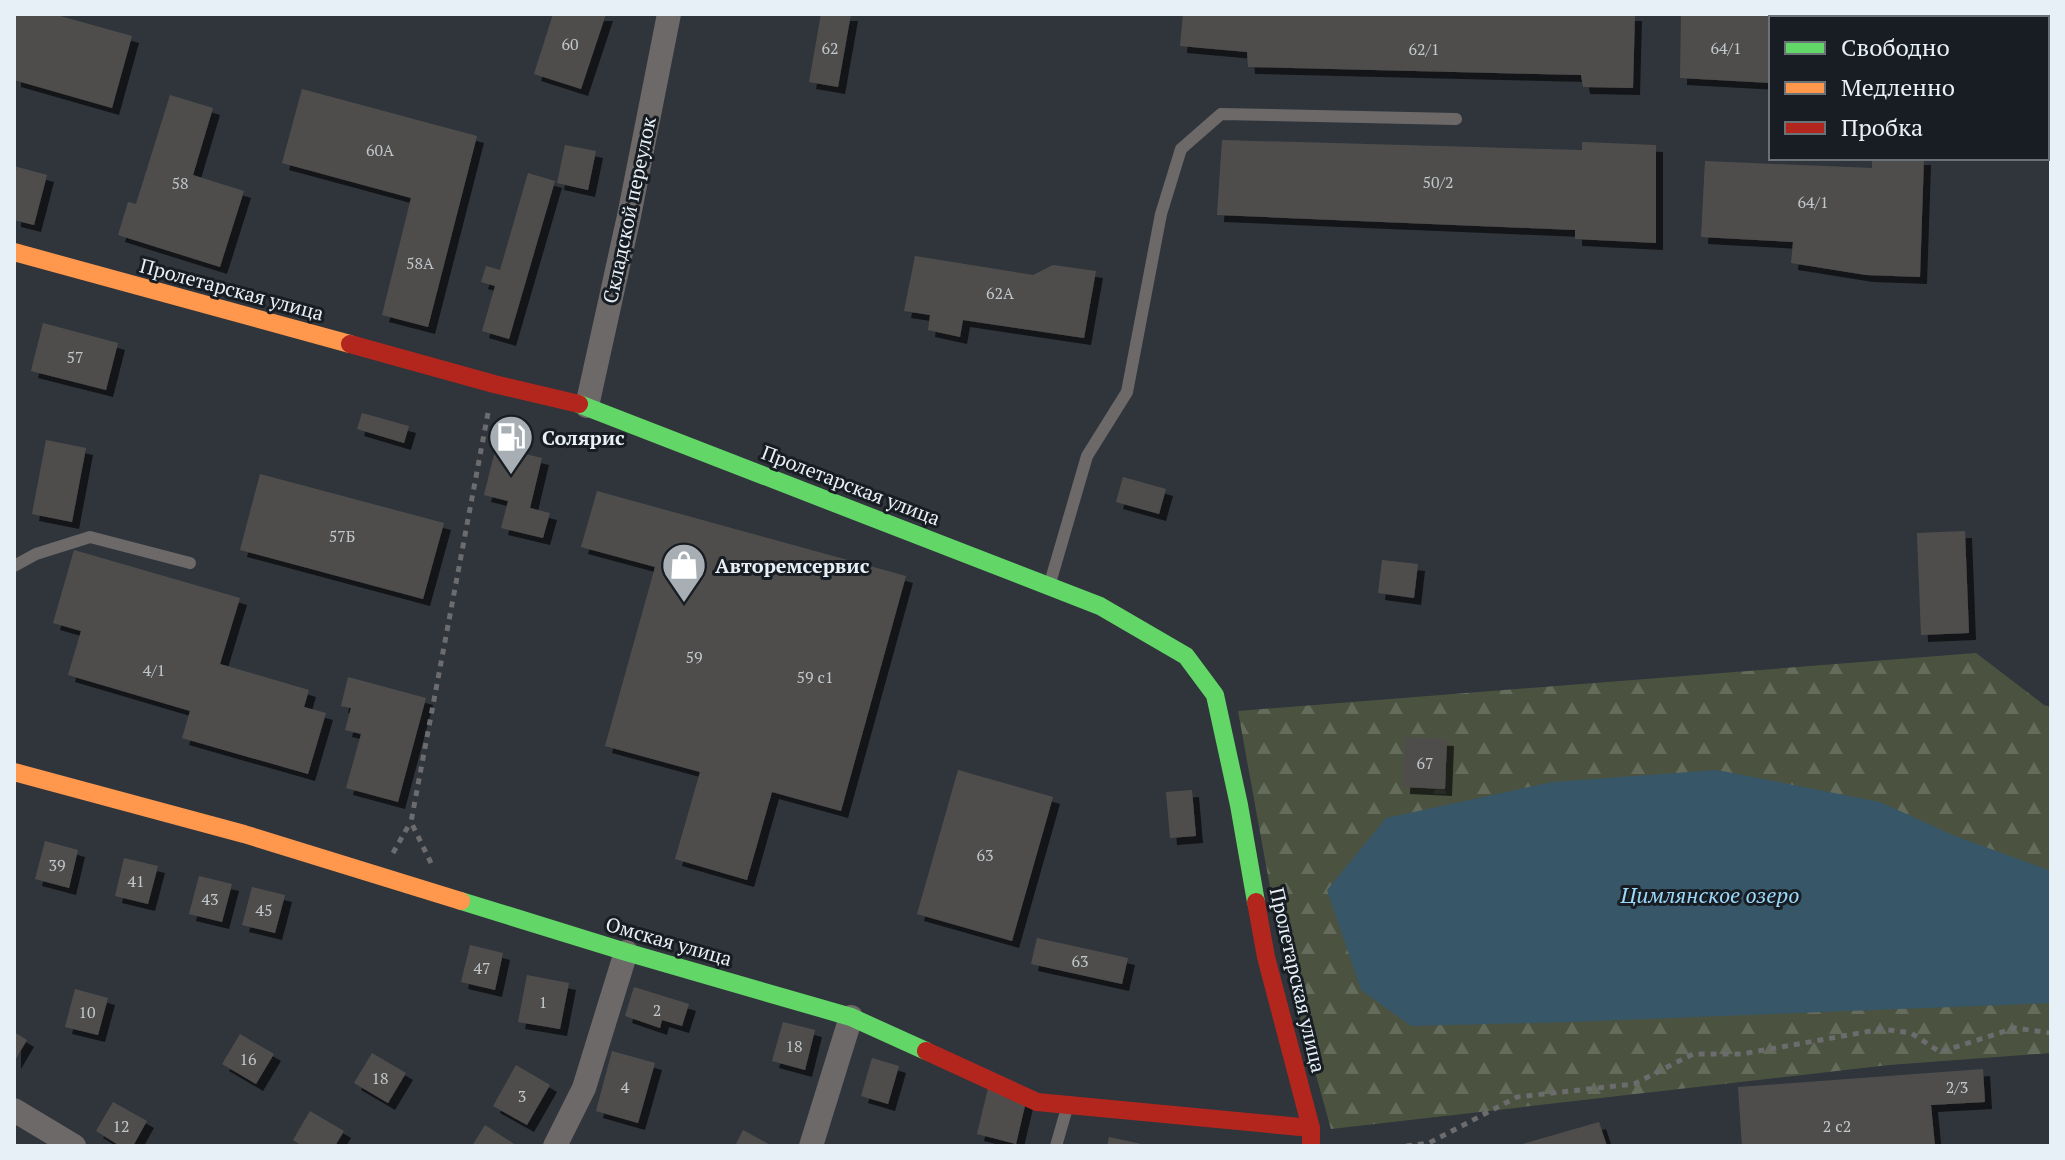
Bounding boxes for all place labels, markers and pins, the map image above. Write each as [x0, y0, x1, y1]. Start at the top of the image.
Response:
fuel station icon: Солярис [487, 413, 535, 476]
place label: Солярис [542, 424, 625, 451]
shop icon: Авторемсервис [660, 541, 708, 604]
place label: Авторемсервис [715, 552, 870, 579]

